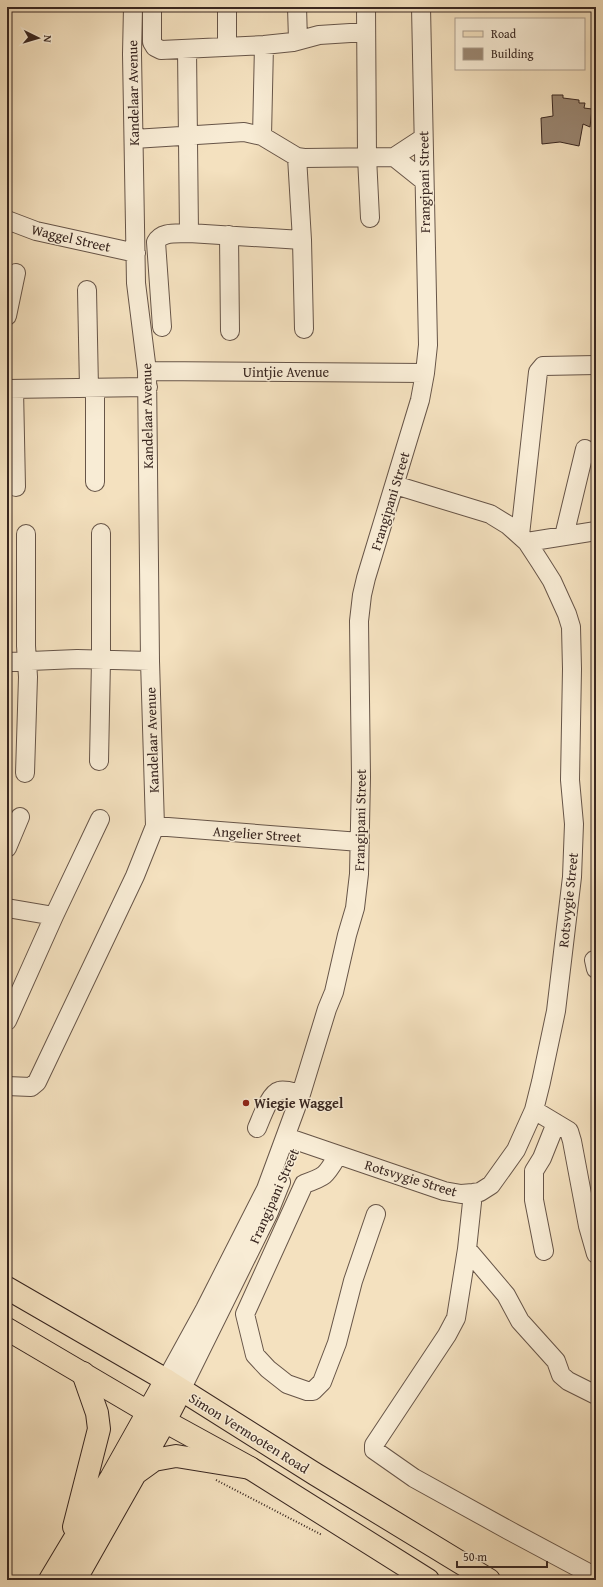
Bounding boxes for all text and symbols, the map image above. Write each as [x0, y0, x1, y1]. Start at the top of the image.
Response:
north arrow [18, 18, 58, 58]
legend [455, 18, 585, 70]
text: Road [491, 25, 517, 42]
text: N [40, 35, 56, 44]
street label: Kandelaar Avenue [122, 39, 144, 146]
text: Building [491, 45, 534, 62]
street label: Frangipani Street [413, 131, 435, 233]
street label: Waggel Street [29, 219, 113, 257]
street label: Kandelaar Avenue [136, 362, 158, 469]
street label: Uintjie Avenue [243, 362, 330, 382]
street label: Frangipani Street [365, 449, 415, 553]
street label: Kandelaar Avenue [140, 686, 164, 793]
street label: Frangipani Street [349, 769, 371, 871]
street label: Angelier Street [212, 821, 302, 847]
street label: Rotsvygie Street [553, 851, 583, 949]
place label: Wiegie Waggel [254, 1093, 344, 1113]
marker: Wiegie Waggel [241, 1098, 251, 1108]
street label: Frangipani Street [244, 1145, 304, 1247]
street label: Rotsvygie Street [362, 1154, 460, 1202]
street label: Simon Vermooten Road [185, 1388, 313, 1478]
scale bar [457, 1543, 547, 1569]
text: 50 m [463, 1548, 487, 1565]

